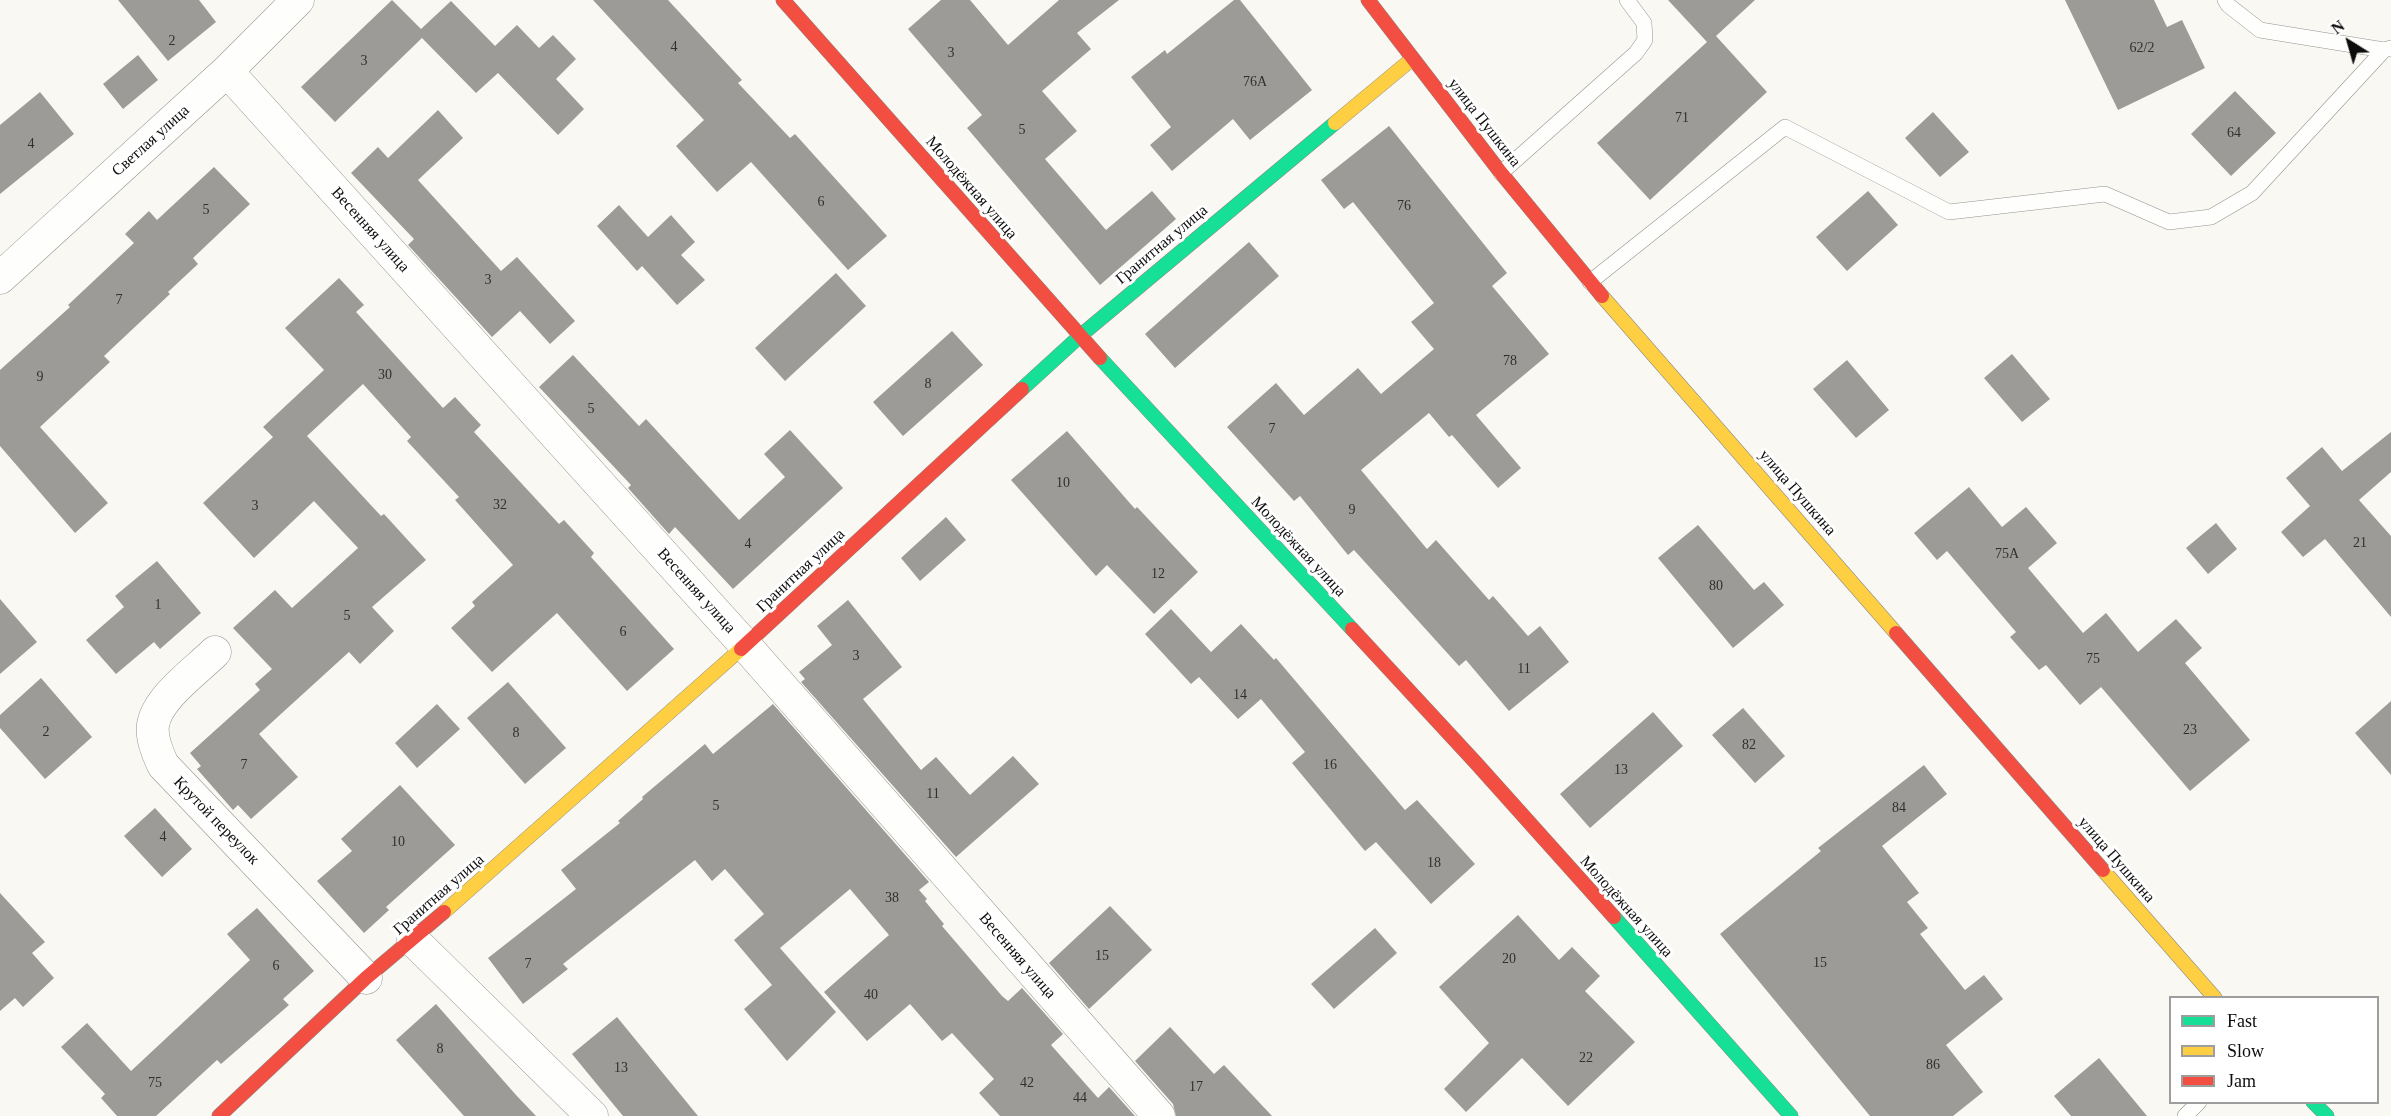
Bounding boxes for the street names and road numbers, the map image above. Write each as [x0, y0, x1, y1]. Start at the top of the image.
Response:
street label: улица Пушкина [1443, 75, 1525, 171]
street label: Светлая улица [108, 101, 194, 181]
street label: Молодёжная улица [921, 133, 1021, 243]
street label: Весенняя улица [327, 183, 413, 277]
street label: Гранитная улица [1112, 201, 1212, 289]
street label: улица Пушкина [1755, 446, 1839, 540]
street label: Молодёжная улица [1247, 493, 1349, 601]
street label: Гранитная улица [753, 525, 849, 617]
street label: Весенняя улица [653, 544, 739, 638]
street label: Крутой переулок [169, 773, 263, 869]
street label: улица Пушкина [2074, 813, 2158, 907]
street label: Гранитная улица [390, 850, 488, 940]
street label: Молодёжная улица [1575, 852, 1677, 962]
street label: Весенняя улица [974, 909, 1060, 1003]

